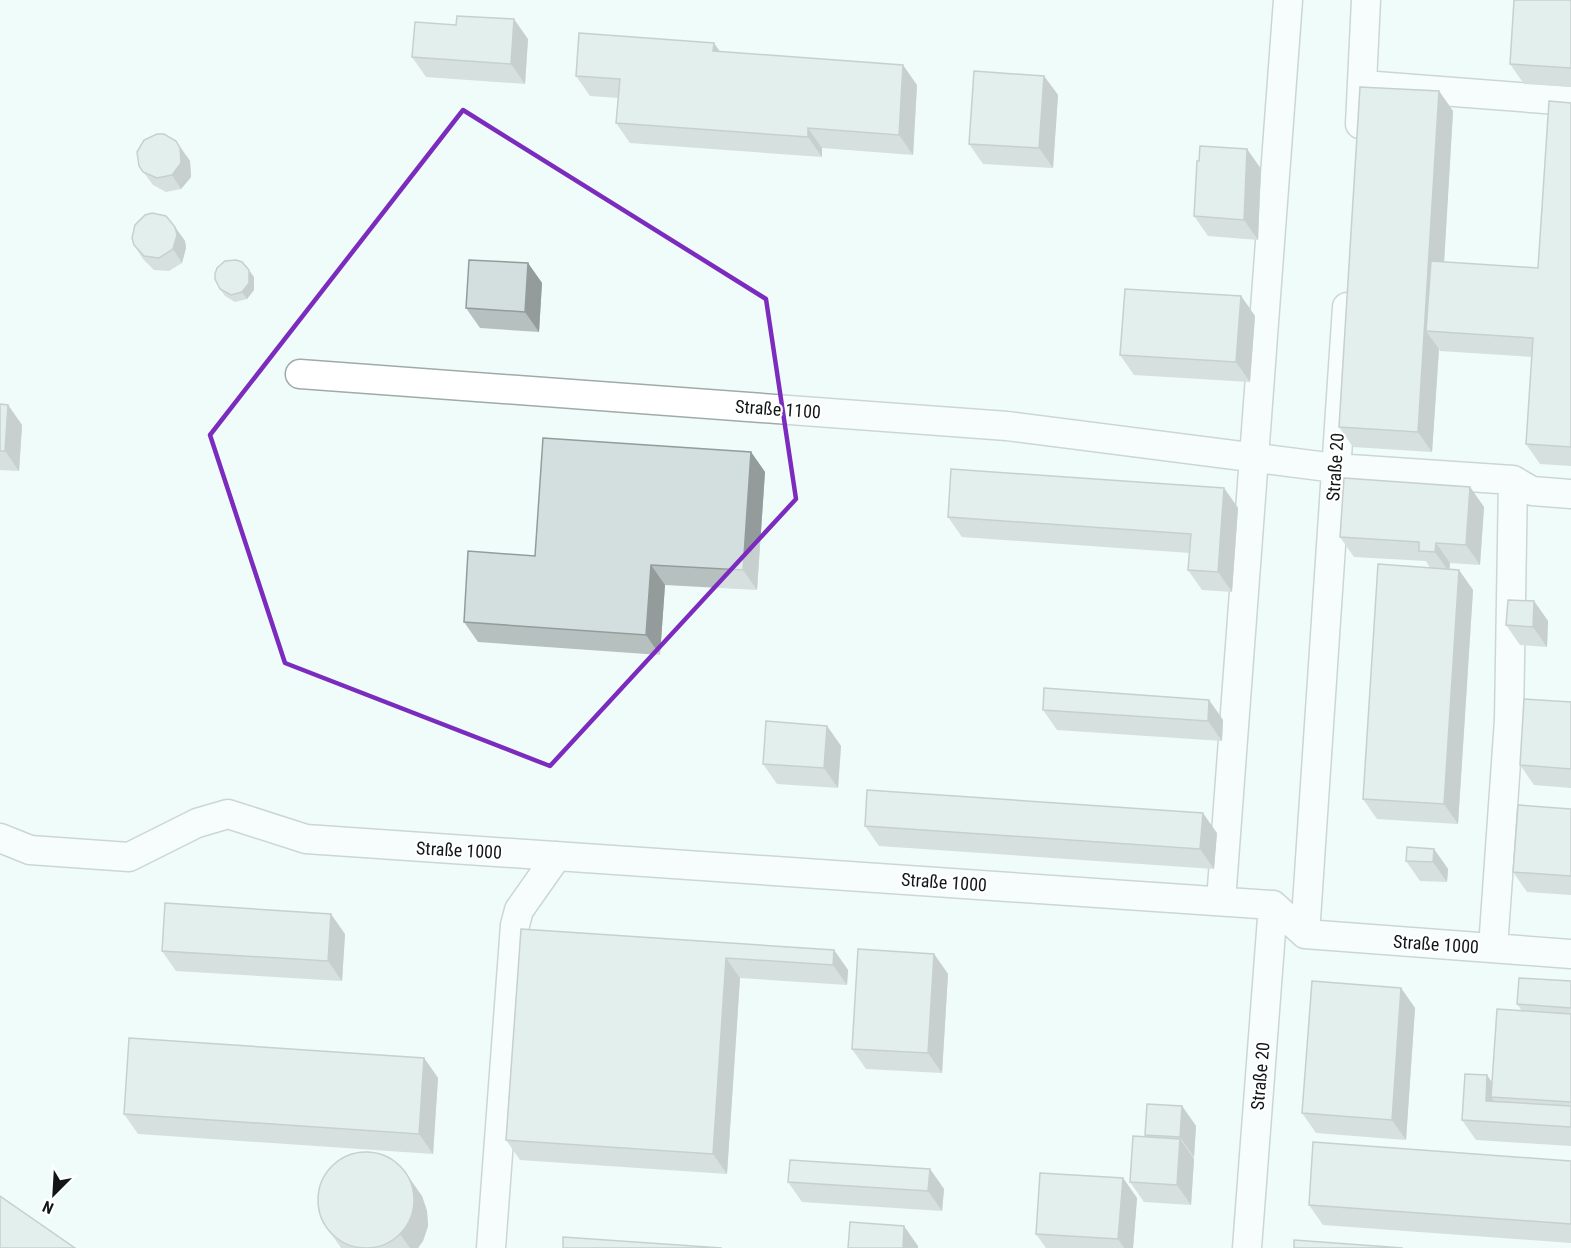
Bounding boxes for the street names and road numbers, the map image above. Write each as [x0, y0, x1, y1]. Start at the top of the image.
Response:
street label: Straße 1100 [734, 396, 822, 422]
street label: Straße 20 [1322, 432, 1348, 502]
street label: Straße 1000 [416, 837, 502, 863]
street label: Straße 1000 [900, 869, 988, 895]
street label: Straße 1000 [1392, 931, 1480, 957]
street label: Straße 20 [1247, 1041, 1273, 1111]

